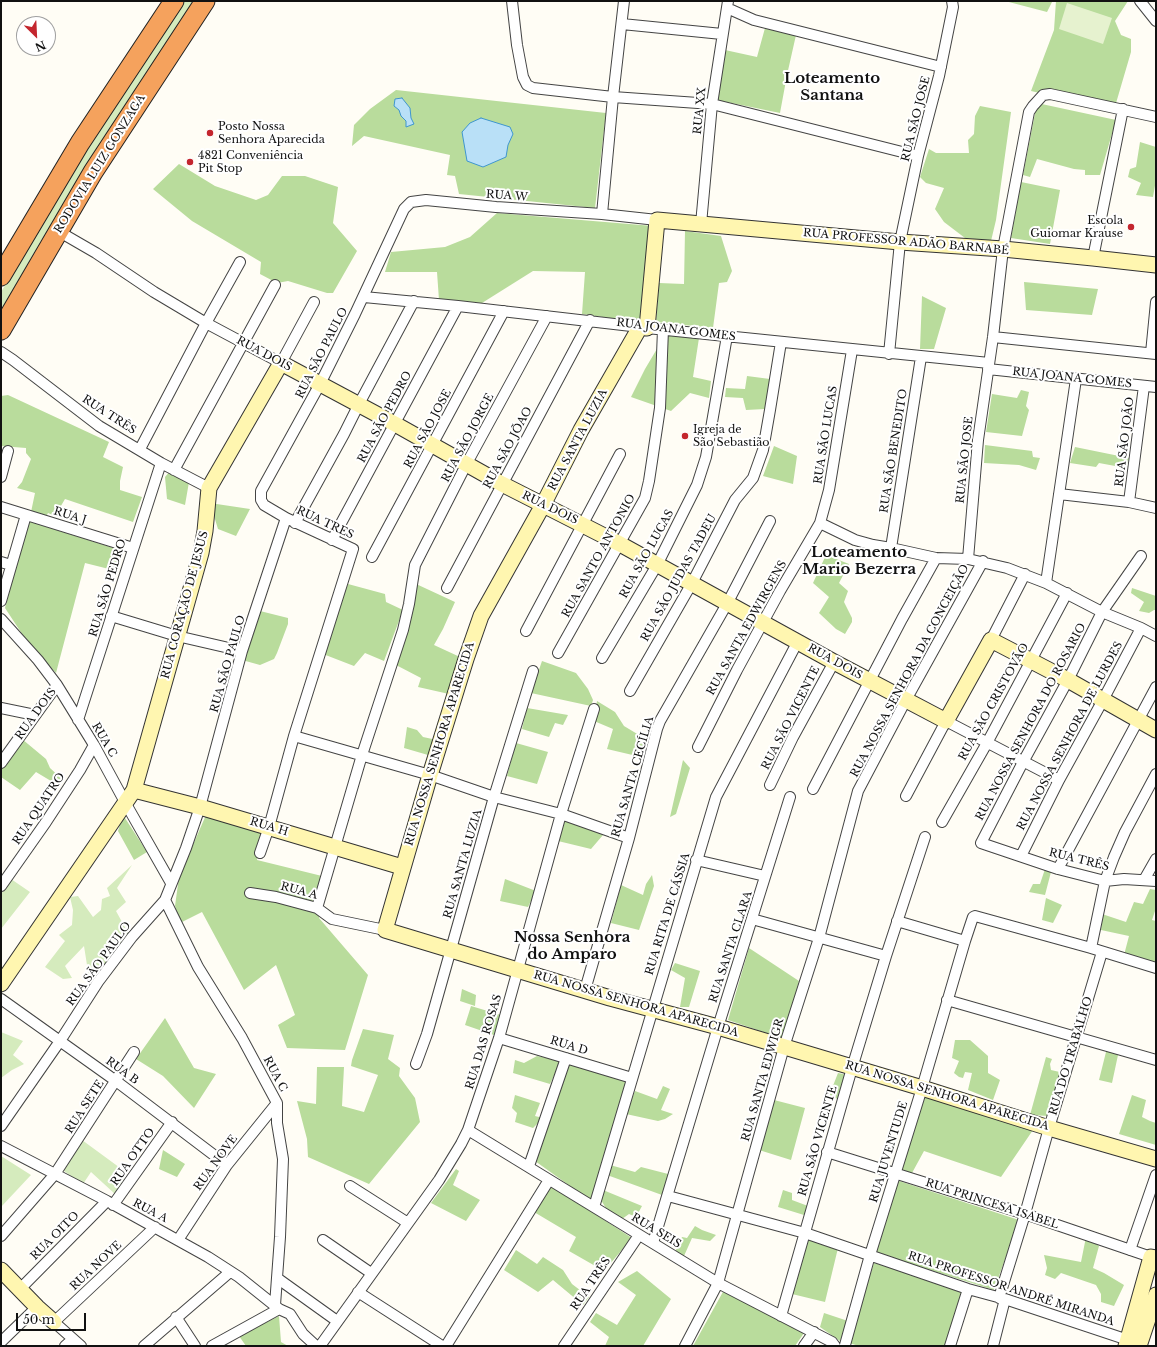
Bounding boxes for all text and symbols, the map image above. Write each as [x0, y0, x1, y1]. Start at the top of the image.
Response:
north arrow [16, 16, 56, 56]
text: N [33, 38, 48, 55]
district label: Loteamento Santana [784, 70, 880, 105]
street label: RUA SÃO JOSE [899, 75, 933, 163]
street label: RUA XX [691, 87, 709, 135]
street label: RODOVIA LUIZ GONZAGA [52, 92, 148, 236]
place label: Posto Nossa Senhora Aparecida [218, 120, 325, 146]
marker: Posto Nossa Senhora Aparecida [205, 128, 215, 138]
place label: 4821 Conveniência Pit Stop [198, 149, 303, 175]
marker: 4821 Conveniência Pit Stop [185, 157, 195, 167]
street label: RUA W [486, 188, 528, 204]
place label: Escola Guiomar Krause [1030, 214, 1123, 240]
marker: Escola Guiomar Krause [1126, 222, 1136, 232]
street label: RUA PROFESSOR ADÃO BARNABÉ [802, 226, 1010, 258]
street label: RUA SÃO PAULO [293, 305, 351, 401]
street label: RUA JOANA GOMES [616, 316, 736, 344]
street label: RUA DOIS [234, 334, 294, 374]
street label: RUA JOANA GOMES [1012, 365, 1132, 391]
street label: RUA SÃO PEDRO [355, 369, 415, 465]
street label: RUA SÃO LUCAS [812, 385, 840, 485]
street label: RUA SÃO JOSE [402, 387, 454, 471]
street label: RUA SANTA LUZIA [546, 387, 610, 493]
street label: RUA SÃO BENEDITO [878, 388, 910, 514]
street label: RUA SÃO JORGE [439, 391, 497, 485]
street label: RUA TRÊS [80, 393, 138, 437]
street label: RUA SÃO JOÃO [1113, 396, 1137, 488]
street label: RUA SÃO JÕAO [481, 405, 535, 491]
street label: RUA SÃO JOSE [954, 416, 976, 504]
place label: Igreja de São Sebastião [693, 423, 769, 449]
marker: Igreja de São Sebastião [680, 431, 690, 441]
street label: RUA DOIS [520, 489, 580, 527]
street label: RUA SANTO ANTONIO [560, 492, 638, 620]
street label: RUA TRES [294, 504, 356, 542]
street label: RUA J [52, 505, 88, 527]
street label: RUA SÃO LUCAS [617, 507, 677, 601]
street label: RUA SÃO JUDAS TADEU [638, 512, 720, 644]
street label: RUA CORAÇÃO DE JESUS [159, 530, 211, 680]
street label: RUA SÃO PEDRO [87, 537, 129, 639]
district label: Loteamento Mario Bezerra [802, 544, 916, 579]
street label: RUA SANTA EDWIRGENS [704, 558, 790, 698]
street label: RUA NOSSA SENHORA DA CONCEIÇÃO [848, 562, 972, 780]
street label: RUA SÃO PAULO [208, 614, 248, 714]
street label: RUA NOSSA SENHORA DO ROSARIO [973, 621, 1089, 823]
street label: RUA NOSSA SENHORA DE LURDES [1014, 639, 1126, 833]
street label: RUA NOSSA SENHORA APARECIDA [403, 641, 477, 847]
street label: RUA SÃO CRISTOVÃO [956, 641, 1032, 763]
street label: RUA DOIS [805, 642, 865, 682]
street label: RUA SÃO VICENTE [759, 664, 823, 772]
street label: RUA DOIS [13, 686, 59, 742]
street label: RUA SANTA CECÍLIA [609, 715, 657, 839]
street label: RUA C [89, 720, 119, 760]
street label: RUA QUATRO [10, 771, 68, 847]
street label: RUA SANTA LUZIA [441, 808, 485, 920]
street label: RUA H [248, 815, 290, 839]
street label: RUA TRÊS [1047, 846, 1111, 874]
street label: RUA RITA DE CÁSSIA [643, 851, 693, 977]
street label: RUA A [279, 880, 319, 902]
street label: RUA SANTA CLARA [707, 890, 755, 1004]
street label: RUA SÃO PAULO [64, 919, 134, 1009]
district label: Nossa Senhora do Amparo [514, 929, 630, 964]
street label: RUA NOSSA SENHORA APARECIDA [532, 968, 740, 1040]
street label: RUA DAS ROSAS [463, 993, 505, 1091]
street label: RUA DO TRABALHO [1047, 995, 1095, 1117]
street label: RUA SANTA EDWIGR [739, 1017, 787, 1143]
street label: RUA D [549, 1034, 589, 1058]
street label: RUA C [260, 1054, 290, 1094]
street label: RUA B [103, 1055, 141, 1087]
street label: RUA NOSSA SENHORA APARECIDA [844, 1059, 1050, 1133]
street label: RUA SETE [63, 1078, 107, 1136]
street label: RUA SÃO VICENTE [796, 1084, 840, 1198]
street label: RUA JUVENTUDE [867, 1100, 911, 1204]
street label: RUA OTTO [108, 1126, 158, 1188]
street label: RUA NOVE [191, 1133, 241, 1193]
street label: RUA PRINCESA ISABEL [924, 1176, 1060, 1232]
street label: RUA A [130, 1196, 170, 1226]
street label: RUA OITO [28, 1209, 82, 1263]
street label: RUA SEIS [629, 1211, 683, 1251]
street label: RUA NOVE [68, 1239, 124, 1293]
street label: RUA PROFESSOR ANDRÉ MIRANDA [906, 1249, 1116, 1329]
street label: RUA TRÊS [568, 1255, 614, 1313]
scale bar [18, 1305, 88, 1331]
text: 50 m [23, 1312, 55, 1327]

